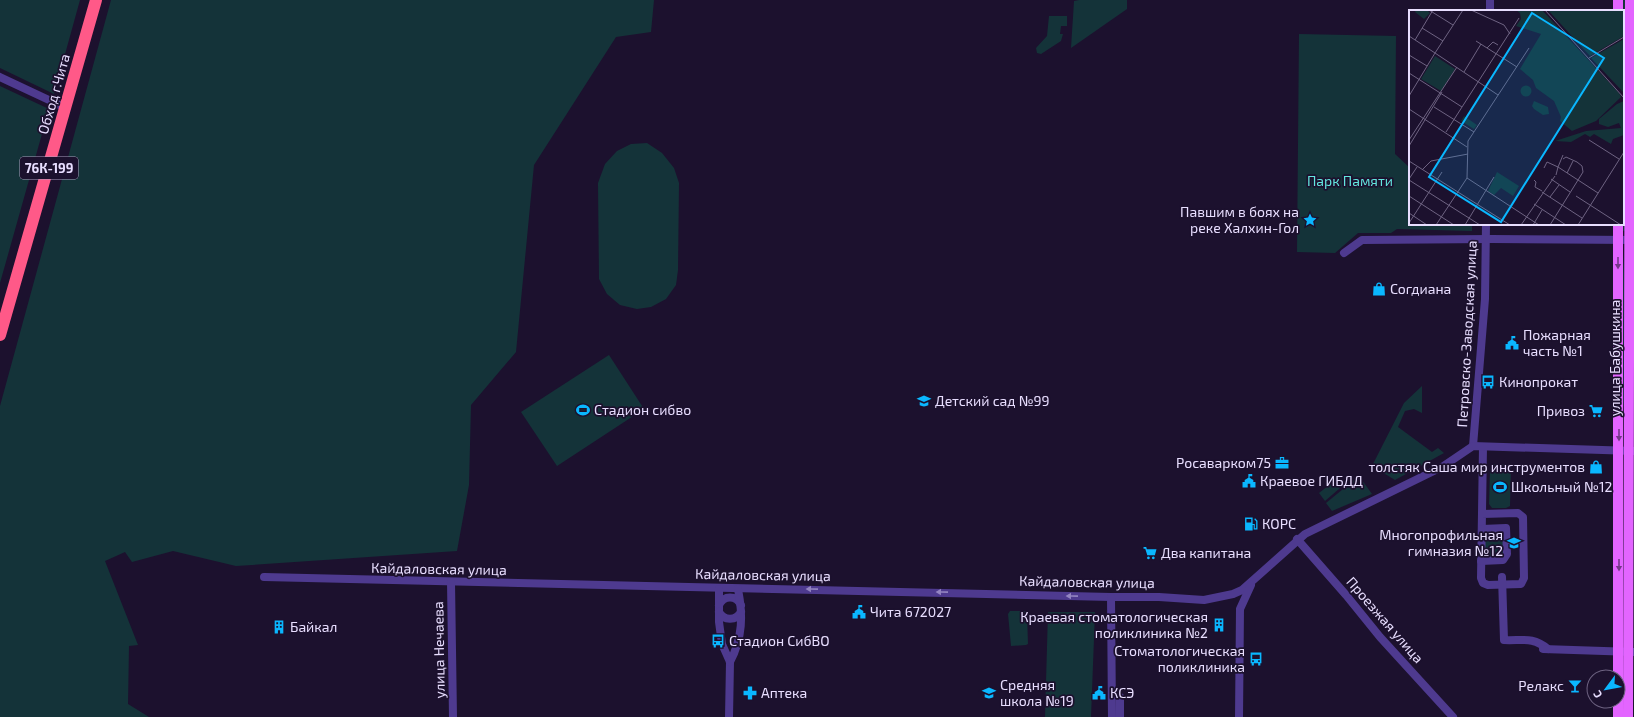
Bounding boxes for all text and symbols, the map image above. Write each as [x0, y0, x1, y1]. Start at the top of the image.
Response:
inset map [1409, 10, 1624, 225]
street label: Обход г.Чита [34, 52, 73, 136]
road number: 76К-199 [20, 157, 78, 179]
park label: Парк Памяти [1307, 172, 1393, 189]
place label: Павшим в боях на реке Халхин-Гол [1180, 203, 1299, 236]
place icon: Павшим в боях на реке Халхин-Гол [1302, 212, 1318, 228]
street label: Петровско-Заводская улица [1453, 240, 1480, 428]
one-way arrow [1615, 257, 1621, 270]
place label: Согдиана [1390, 280, 1451, 297]
shop icon: Согдиана [1371, 281, 1387, 297]
street label: улица Бабушкина [1606, 300, 1623, 416]
place label: Пожарная часть №1 [1523, 326, 1591, 359]
public building icon: Пожарная часть №1 [1504, 335, 1520, 351]
place label: Кинопрокат [1499, 373, 1578, 390]
bus stop icon: Кинопрокат [1480, 374, 1496, 390]
place label: Детский сад №99 [935, 392, 1050, 409]
school or university icon: Детский сад №99 [916, 393, 932, 409]
place label: Стадион сибво [594, 401, 691, 418]
sports icon: Стадион сибво [575, 402, 591, 418]
place label: Привоз [1537, 402, 1585, 419]
supermarket icon: Привоз [1588, 403, 1604, 419]
one-way arrow [1616, 429, 1622, 442]
place label: Росаварком75 [1176, 454, 1271, 471]
office icon: Росаварком75 [1274, 455, 1290, 471]
place label: толстяк Саша мир инструментов [1368, 458, 1585, 475]
shop icon: толстяк Саша мир инструментов [1588, 459, 1604, 475]
place label: Краевое ГИБДД [1260, 472, 1363, 489]
public building icon: Краевое ГИБДД [1241, 473, 1257, 489]
place label: Школьный №12 [1511, 478, 1613, 495]
sports icon: Школьный №12 [1492, 479, 1508, 495]
place label: КОРС [1262, 515, 1296, 532]
fuel station icon: КОРС [1243, 516, 1259, 532]
place label: Многопрофильная гимназия №12 [1379, 526, 1503, 559]
school or university icon: Многопрофильная гимназия №12 [1506, 535, 1522, 551]
place label: Два капитана [1161, 544, 1251, 561]
supermarket icon: Два капитана [1142, 545, 1158, 561]
street label: Кайдаловская улица [371, 559, 507, 578]
one-way arrow [1616, 559, 1622, 572]
street label: Кайдаловская улица [695, 565, 831, 584]
street label: Кайдаловская улица [1019, 572, 1155, 591]
street label: Проезжая улица [1343, 573, 1427, 666]
one-way arrow [805, 586, 818, 592]
one-way arrow [935, 589, 948, 595]
one-way arrow [1065, 593, 1078, 599]
street label: улица Нечаева [429, 601, 448, 699]
place label: Чита 672027 [870, 603, 951, 620]
public building icon: Чита 672027 [851, 604, 867, 620]
place label: Краевая стоматологическая поликлиника №2 [1020, 608, 1208, 641]
building icon: Краевая стоматологическая поликлиника №2 [1211, 617, 1227, 633]
place label: Байкал [290, 618, 337, 635]
building icon: Байкал [271, 619, 287, 635]
place label: Стадион СибВО [729, 632, 830, 649]
bus stop icon: Стадион СибВО [710, 633, 726, 649]
place label: Стоматологическая поликлиника [1114, 642, 1245, 675]
bus stop icon: Стоматологическая поликлиника [1248, 651, 1264, 667]
north arrow [1586, 669, 1626, 709]
place label: Средняя школа №19 [1000, 676, 1074, 709]
place label: Релакс [1518, 677, 1564, 694]
bar icon: Релакс [1567, 678, 1583, 694]
place label: Аптека [761, 684, 807, 701]
place label: КСЭ [1110, 684, 1134, 701]
pharmacy icon: Аптека [742, 685, 758, 701]
school or university icon: Средняя школа №19 [981, 685, 997, 701]
public building icon: КСЭ [1091, 685, 1107, 701]
text: С [1590, 688, 1604, 701]

